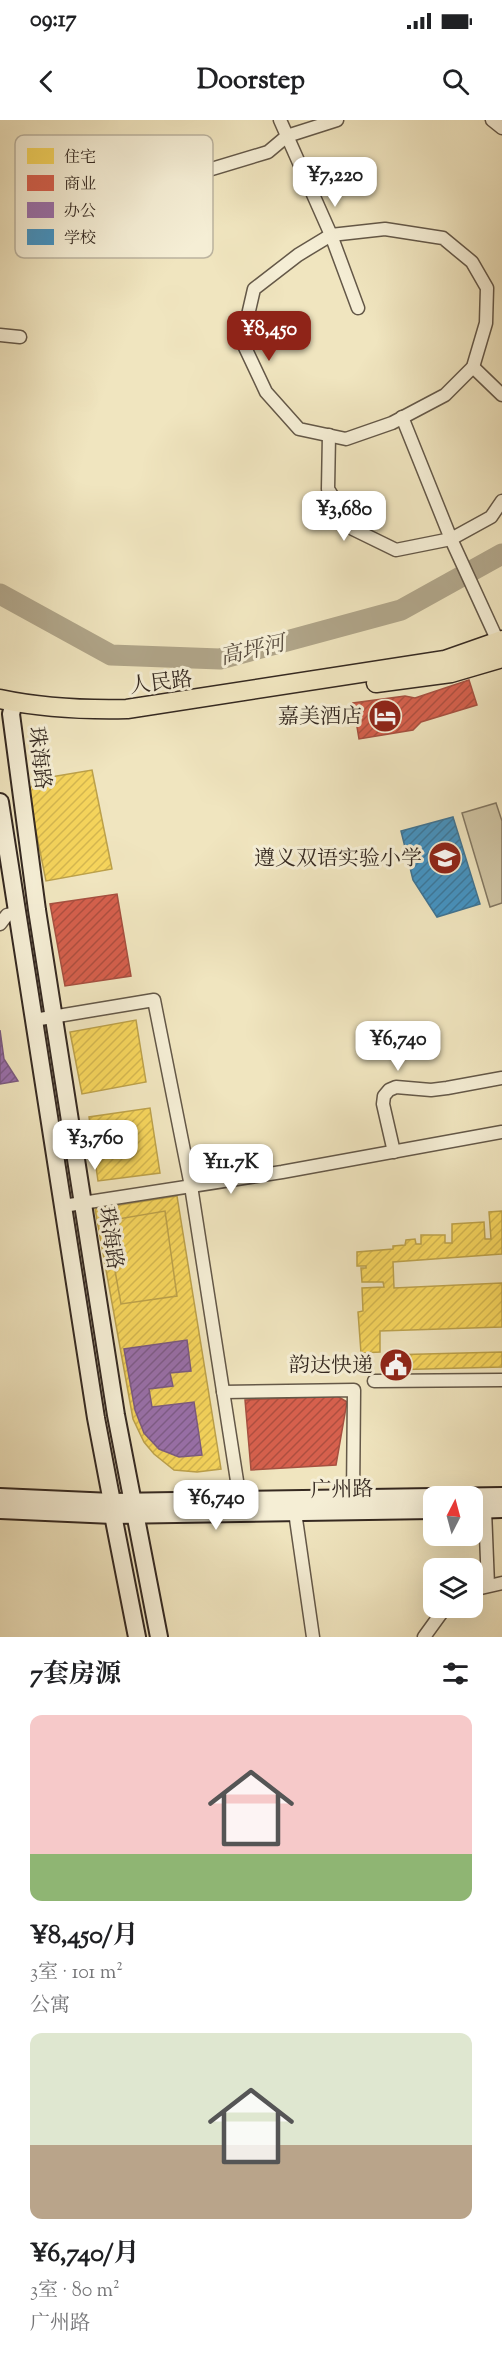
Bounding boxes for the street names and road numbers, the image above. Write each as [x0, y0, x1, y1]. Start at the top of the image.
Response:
street label: 人民路 [128, 665, 194, 703]
street label: 珠海路 [19, 725, 57, 791]
street label: 珠海路 [89, 1205, 129, 1272]
street label: 广州路 [310, 1475, 374, 1507]

